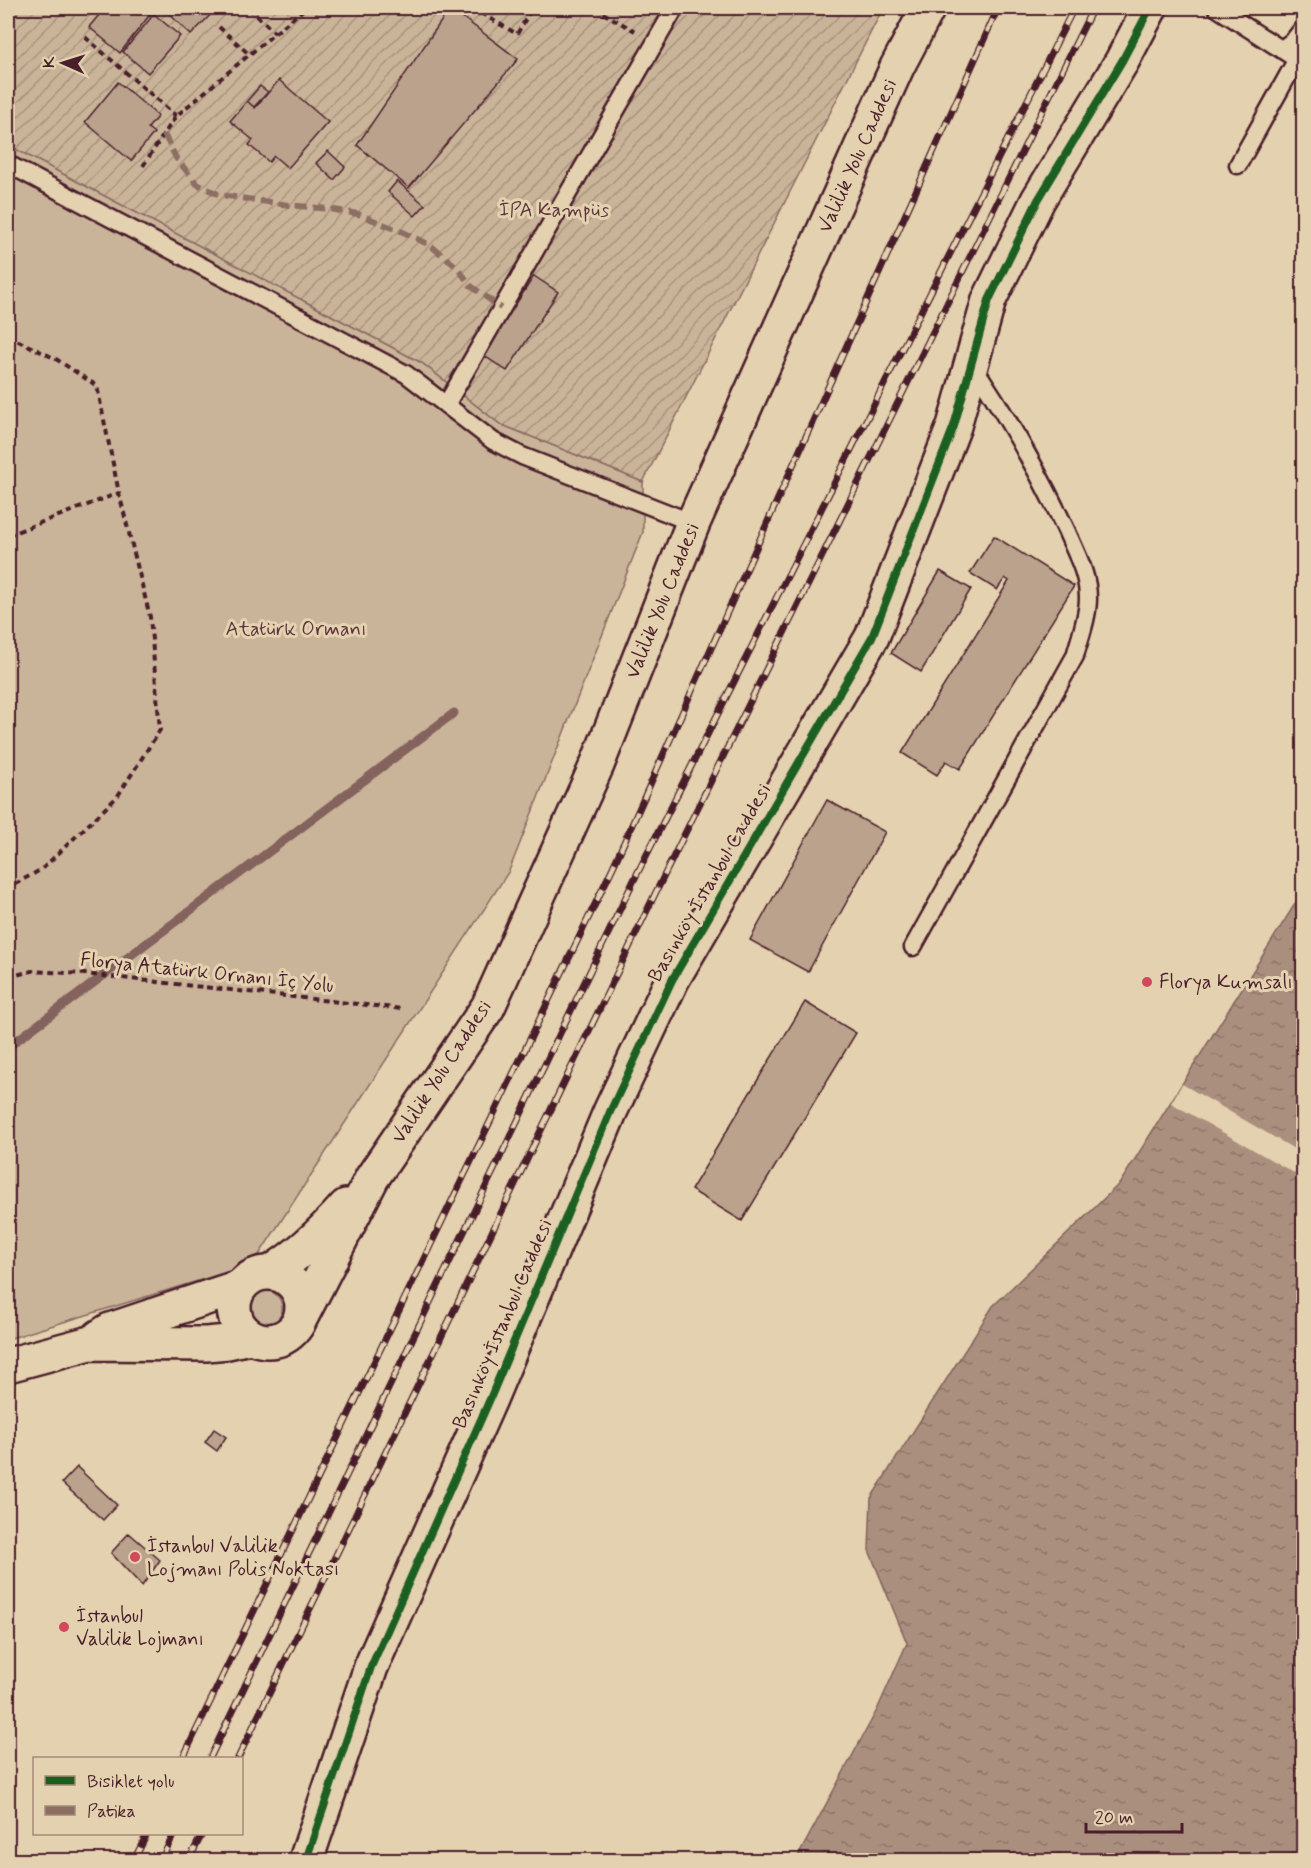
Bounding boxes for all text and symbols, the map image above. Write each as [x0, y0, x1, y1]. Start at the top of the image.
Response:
north arrow [33, 33, 93, 93]
text: K [39, 55, 60, 68]
street label: Valilik Yolu Caddesi [812, 75, 904, 237]
park label: İPA Kampüs [499, 197, 609, 224]
street label: Valilik Yolu Caddesi [619, 519, 707, 683]
park label: Atatürk Ormanı [226, 616, 366, 643]
street label: Basınköy İstanbul Caddesi [642, 779, 778, 987]
street label: Florya Atatürk Ornanı İç Yolu [79, 946, 335, 1000]
place label: Florya Kumsalı [1159, 969, 1293, 996]
marker: Florya Kumsalı [1140, 975, 1154, 989]
street label: Valilik Yolu Caddesi [386, 995, 498, 1149]
street label: Basınköy İstanbul Caddesi [447, 1215, 559, 1433]
place label: İstanbul Valilik Lojmanı Polis Noktası [147, 1533, 339, 1583]
marker: İstanbul Valilik Lojmanı Polis Noktası [128, 1550, 142, 1564]
place label: İstanbul Valilik Lojmanı [76, 1603, 204, 1653]
marker: İstanbul Valilik Lojmanı [57, 1620, 71, 1634]
legend [33, 1757, 243, 1835]
text: Bisiklet yolu [87, 1770, 175, 1794]
scale bar [1086, 1796, 1182, 1834]
text: Patika [87, 1800, 136, 1824]
text: 20 m [1095, 1806, 1133, 1830]

